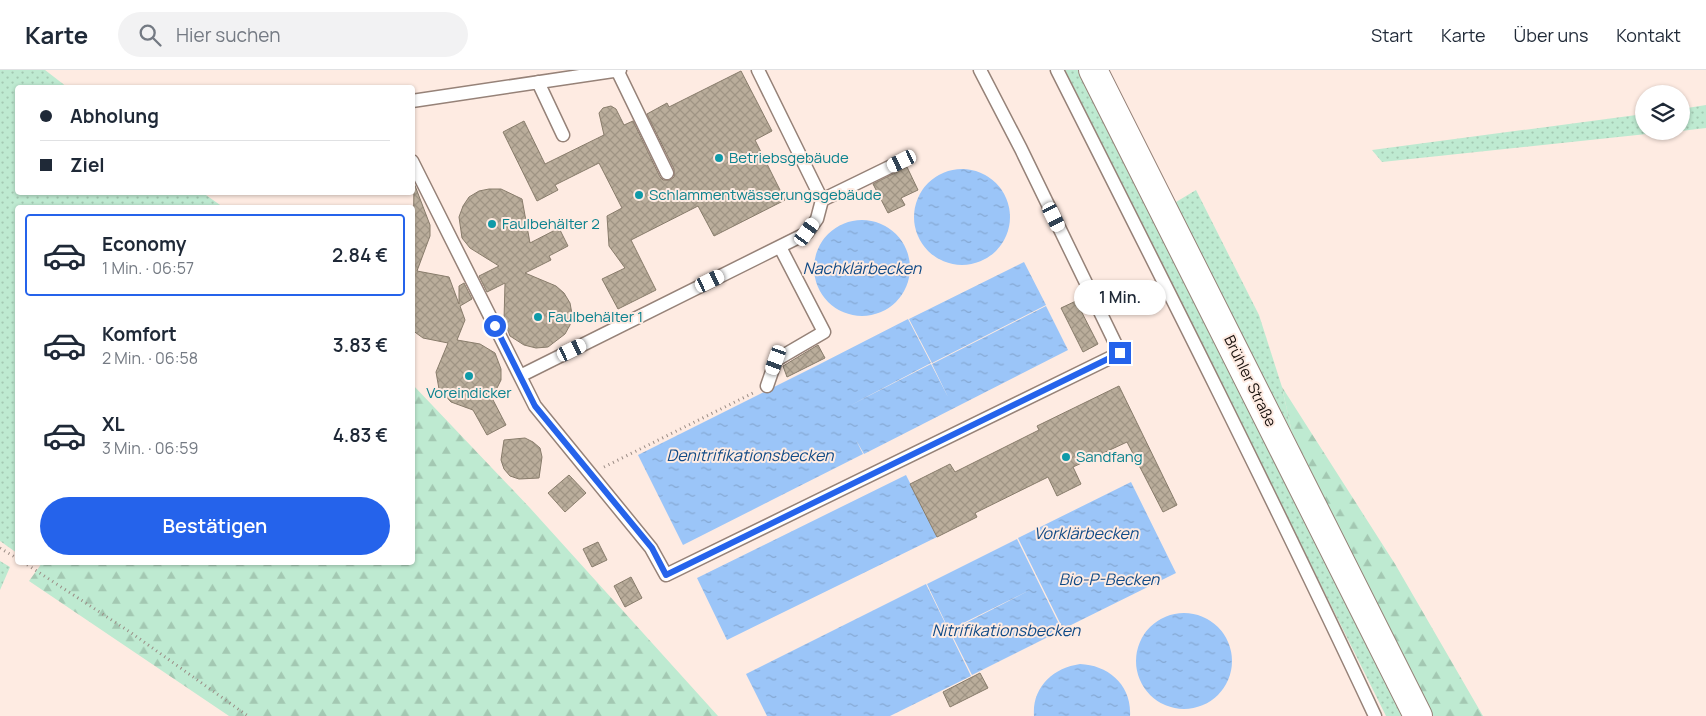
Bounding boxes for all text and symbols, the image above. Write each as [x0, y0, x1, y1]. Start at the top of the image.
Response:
search box [118, 12, 468, 57]
text: Karte [25, 18, 88, 51]
icon: search [136, 21, 164, 49]
text: Hier suchen [176, 22, 280, 48]
text: Start [1371, 23, 1413, 47]
text: Karte [1441, 23, 1486, 47]
text: Über uns [1514, 23, 1588, 47]
text: Kontakt [1616, 23, 1681, 47]
map controls [1635, 85, 1690, 140]
button: layers [1635, 85, 1690, 140]
text: Abholung [70, 103, 159, 129]
place label: Betriebsgebäude [729, 147, 849, 168]
car [885, 148, 918, 174]
text: Ziel [70, 152, 105, 178]
marker: Betriebsgebäude [713, 152, 725, 164]
place label: Schlammentwässerungsgebäude [649, 184, 882, 205]
marker: Schlammentwässerungsgebäude [633, 189, 645, 201]
car [1040, 200, 1067, 234]
place label: Faulbehälter 2 [502, 213, 600, 234]
car [792, 215, 821, 249]
marker: Faulbehälter 2 [486, 218, 498, 230]
text: Economy [102, 231, 186, 257]
icon: car [42, 233, 87, 278]
text: 2.84 € [332, 242, 388, 268]
text: 1 Min. · 06:57 [102, 257, 194, 279]
water label: Nachklärbecken [803, 257, 922, 279]
car [693, 268, 726, 294]
callout: 1 Min. [1074, 280, 1166, 316]
text: 1 Min. [1099, 286, 1141, 308]
place label: Faulbehälter 1 [548, 306, 643, 327]
marker: Faulbehälter 1 [532, 311, 544, 323]
route start [484, 315, 506, 337]
text: Komfort [102, 321, 177, 347]
icon: car [42, 323, 87, 368]
street label: Brühler Straße [1219, 331, 1282, 430]
text: 3.83 € [333, 332, 388, 358]
car [555, 337, 588, 363]
route end [1109, 342, 1131, 364]
car [763, 343, 788, 377]
text: 2 Min. · 06:58 [102, 347, 198, 369]
marker: Voreindicker [463, 370, 475, 382]
place label: Voreindicker [426, 382, 512, 403]
text: XL [102, 411, 125, 437]
icon: car [42, 413, 87, 458]
text: 4.83 € [333, 422, 388, 448]
text: 3 Min. · 06:59 [102, 437, 198, 459]
water label: Denitrifikationsbecken [666, 444, 834, 466]
place label: Sandfang [1076, 446, 1143, 467]
marker: Sandfang [1060, 451, 1072, 463]
button: Bestätigen [40, 497, 390, 555]
water label: Vorklärbecken [1034, 522, 1139, 544]
water label: Bio-P-Becken [1059, 568, 1160, 590]
water label: Nitrifikationsbecken [932, 619, 1081, 641]

